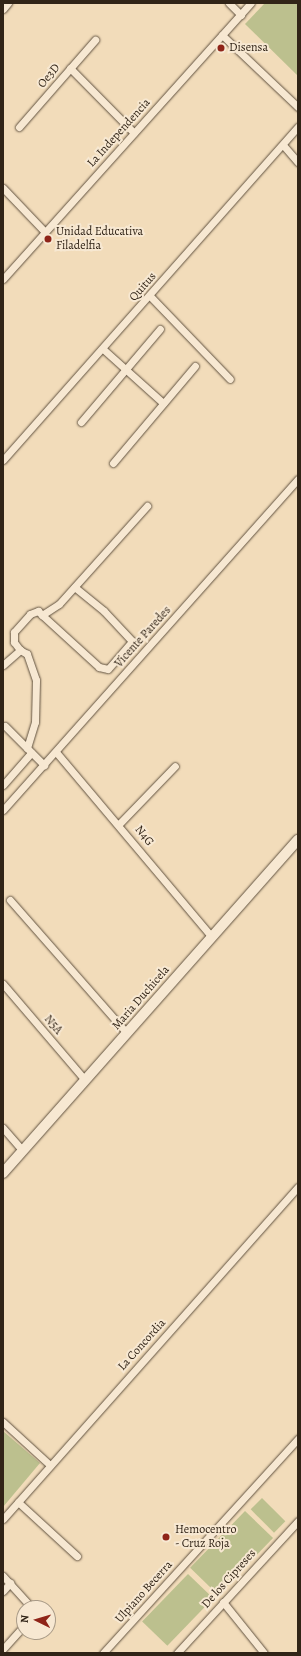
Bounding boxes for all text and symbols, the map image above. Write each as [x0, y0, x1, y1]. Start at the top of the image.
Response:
place label: Disensa [229, 41, 268, 55]
marker: Disensa [216, 43, 226, 53]
street label: Oe3D [35, 61, 63, 91]
street label: La Independencia [84, 96, 154, 170]
place label: Unidad Educativa Filadelfia [56, 225, 143, 253]
marker: Unidad Educativa Filadelfia [43, 234, 53, 244]
street label: Quitus [127, 270, 159, 304]
street label: Vicente Paredes [112, 603, 174, 671]
street label: N4G [131, 823, 157, 849]
street label: Maria Duchicela [109, 963, 173, 1033]
street label: N5A [41, 1012, 65, 1038]
street label: La Concordia [115, 1316, 169, 1374]
place label: Hemocentro - Cruz Roja [175, 1523, 236, 1551]
marker: Hemocentro - Cruz Roja [160, 1531, 172, 1543]
street label: De los Cipreses [199, 1547, 259, 1611]
street label: Ulpiano Becerra [112, 1558, 176, 1626]
north arrow [16, 1600, 56, 1640]
text: N [17, 1614, 32, 1624]

